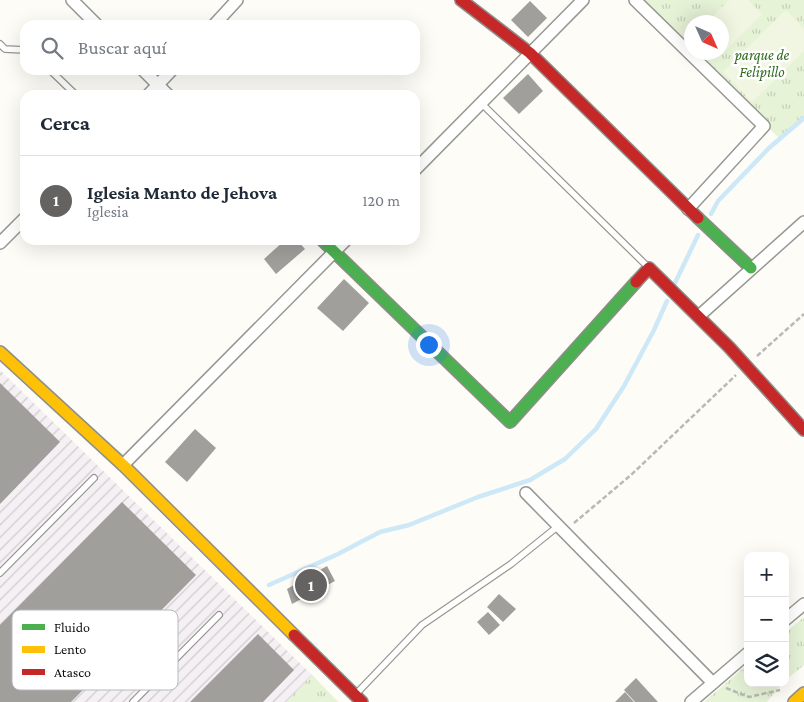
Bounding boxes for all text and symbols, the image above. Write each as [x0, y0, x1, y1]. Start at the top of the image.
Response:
north arrow [684, 15, 729, 60]
search box [20, 20, 420, 75]
icon: search [38, 34, 66, 62]
text: Buscar aquí [78, 37, 167, 58]
park label: parque de Felipillo [734, 47, 790, 81]
text: Cerca [40, 111, 90, 135]
text: Iglesia Manto de Jehova [87, 182, 277, 203]
text: 1 [53, 192, 59, 209]
text: 120 m [362, 192, 400, 209]
text: Iglesia [87, 203, 129, 220]
your location [416, 332, 442, 358]
map controls [744, 552, 789, 687]
button: + [744, 552, 789, 597]
pin: 1 [295, 566, 327, 604]
button: − [744, 597, 789, 642]
legend [12, 610, 178, 690]
text: Fluido [54, 619, 90, 635]
text: Lento [54, 641, 86, 657]
button: layers [744, 642, 789, 687]
text: Atasco [54, 664, 91, 680]

